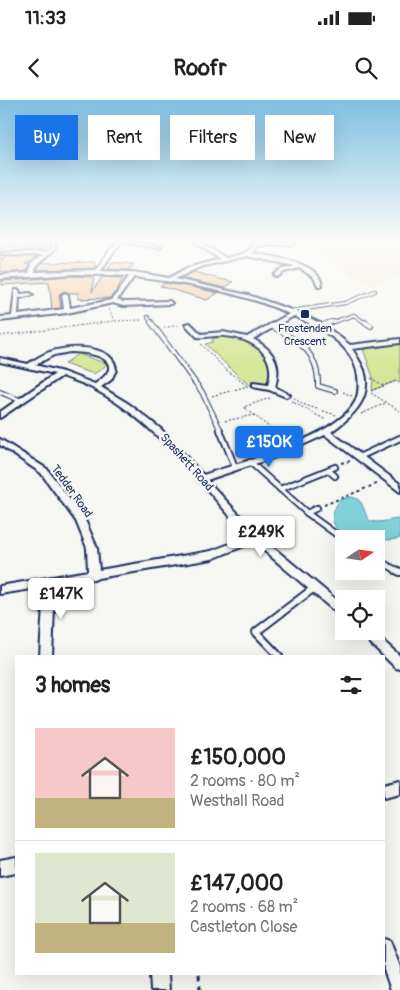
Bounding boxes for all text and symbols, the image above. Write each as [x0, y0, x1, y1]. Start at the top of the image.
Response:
text: 11:33 [25, 6, 66, 30]
icon: back [20, 54, 48, 82]
text: Roofr [173, 54, 227, 82]
icon: search [352, 54, 380, 82]
chip: Buy [15, 115, 78, 160]
chip: Rent [88, 115, 160, 160]
chip: Filters [170, 115, 255, 160]
chip: New [265, 115, 334, 160]
marker: Frostenden Crescent [299, 308, 311, 320]
place label: Frostenden Crescent [278, 322, 332, 348]
pin: £150K [234, 426, 304, 468]
street label: Spashett Road [157, 430, 216, 494]
text: £150K [246, 432, 292, 452]
street label: Tedder Road [47, 462, 96, 521]
pin: £249K [226, 516, 296, 558]
text: £249K [238, 522, 284, 542]
north arrow [335, 530, 385, 580]
map controls [335, 530, 385, 640]
pin: £147K [26, 578, 96, 620]
text: £147K [39, 584, 83, 604]
button: locate [335, 590, 385, 640]
icon: filters [337, 671, 365, 699]
text: 3 homes [35, 672, 110, 699]
text: £150,000 [190, 744, 286, 771]
icon: home [75, 748, 135, 808]
text: 2 rooms · 80 m² [190, 771, 300, 791]
text: Westhall Road [190, 791, 284, 811]
text: £147,000 [190, 870, 283, 897]
icon: home [75, 873, 135, 933]
text: 2 rooms · 68 m² [190, 897, 298, 917]
text: Castleton Close [190, 917, 297, 937]

